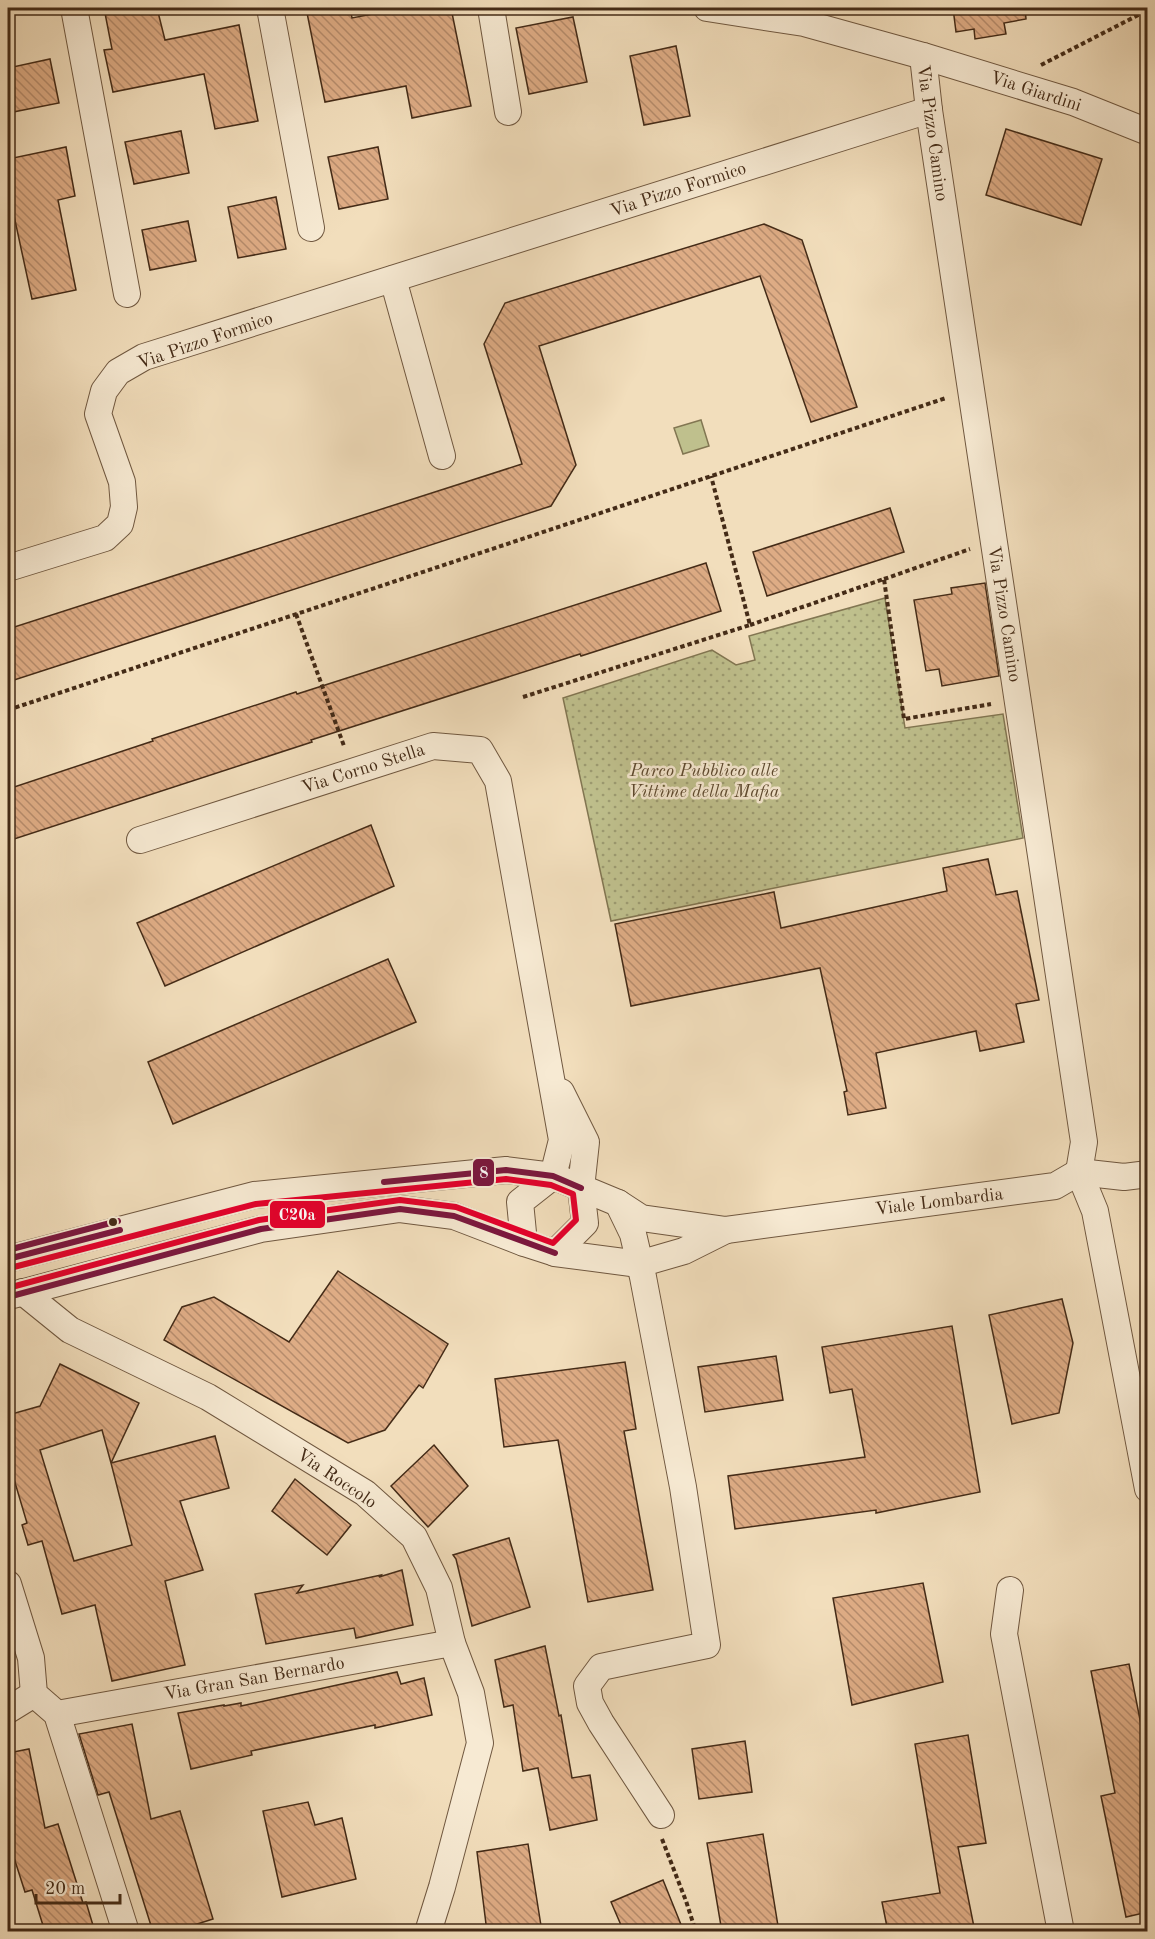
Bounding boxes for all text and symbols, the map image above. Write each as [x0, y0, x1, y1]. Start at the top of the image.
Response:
street label: Via Pizzo Camino [914, 64, 951, 203]
street label: Via Giardini [988, 69, 1084, 115]
street label: Via Pizzo Formico [608, 159, 749, 220]
street label: Via Pizzo Formico [135, 309, 275, 373]
street label: Via Pizzo Camino [984, 545, 1024, 684]
street label: Via Corno Stella [300, 741, 427, 797]
park label: Parco Pubblico alle Vittime della Mafia [629, 762, 780, 801]
line badge: 8 [472, 1158, 495, 1187]
text: 8 [479, 1166, 489, 1182]
street label: Viale Lombardia [874, 1185, 1004, 1219]
line badge: C20a [269, 1200, 326, 1229]
text: C20a [278, 1208, 316, 1224]
unlabelled marker [107, 1216, 119, 1228]
street label: Via Roccolo [293, 1446, 380, 1512]
street label: Via Gran San Bernardo [162, 1654, 346, 1704]
scale bar [36, 1867, 120, 1905]
text: 20 m [45, 1880, 85, 1898]

